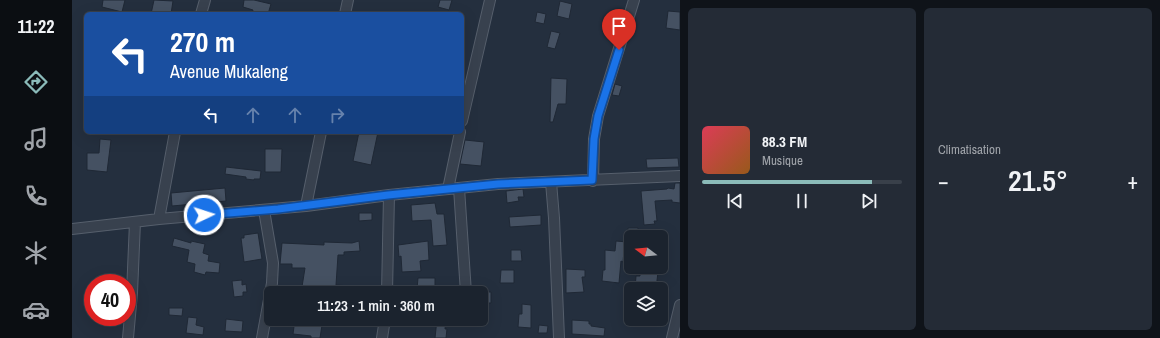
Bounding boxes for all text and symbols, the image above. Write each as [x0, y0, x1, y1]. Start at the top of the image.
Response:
pin [602, 9, 636, 50]
text: 11:22 [18, 14, 54, 39]
icon: arrive [608, 15, 630, 37]
text: 270 m [170, 23, 235, 61]
icon: left [104, 28, 156, 80]
text: Avenue Mukaleng [170, 59, 288, 84]
icon: directions [22, 68, 50, 96]
icon: left [200, 104, 222, 126]
icon: ahead [242, 104, 264, 126]
icon: ahead [284, 104, 306, 126]
icon: right [326, 104, 348, 126]
icon: music [22, 125, 50, 153]
text: 88.3 FM [762, 131, 807, 152]
text: Climatisation [938, 141, 1001, 158]
text: Musique [762, 152, 803, 169]
text: 21.5° [1008, 160, 1068, 200]
text: − [938, 166, 949, 196]
text: + [1127, 166, 1138, 196]
icon: phone [22, 182, 50, 210]
icon: previous [724, 190, 746, 212]
icon: pause [791, 190, 813, 212]
icon: next [858, 190, 880, 212]
position arrow [183, 194, 225, 236]
north arrow [624, 230, 668, 274]
map controls [624, 230, 668, 326]
icon: climate [22, 239, 50, 267]
speed limit sign: 40 [84, 274, 136, 326]
button: layers [624, 282, 668, 326]
text: 11:23 · 1 min · 360 m [317, 295, 435, 316]
icon: car [22, 296, 50, 324]

